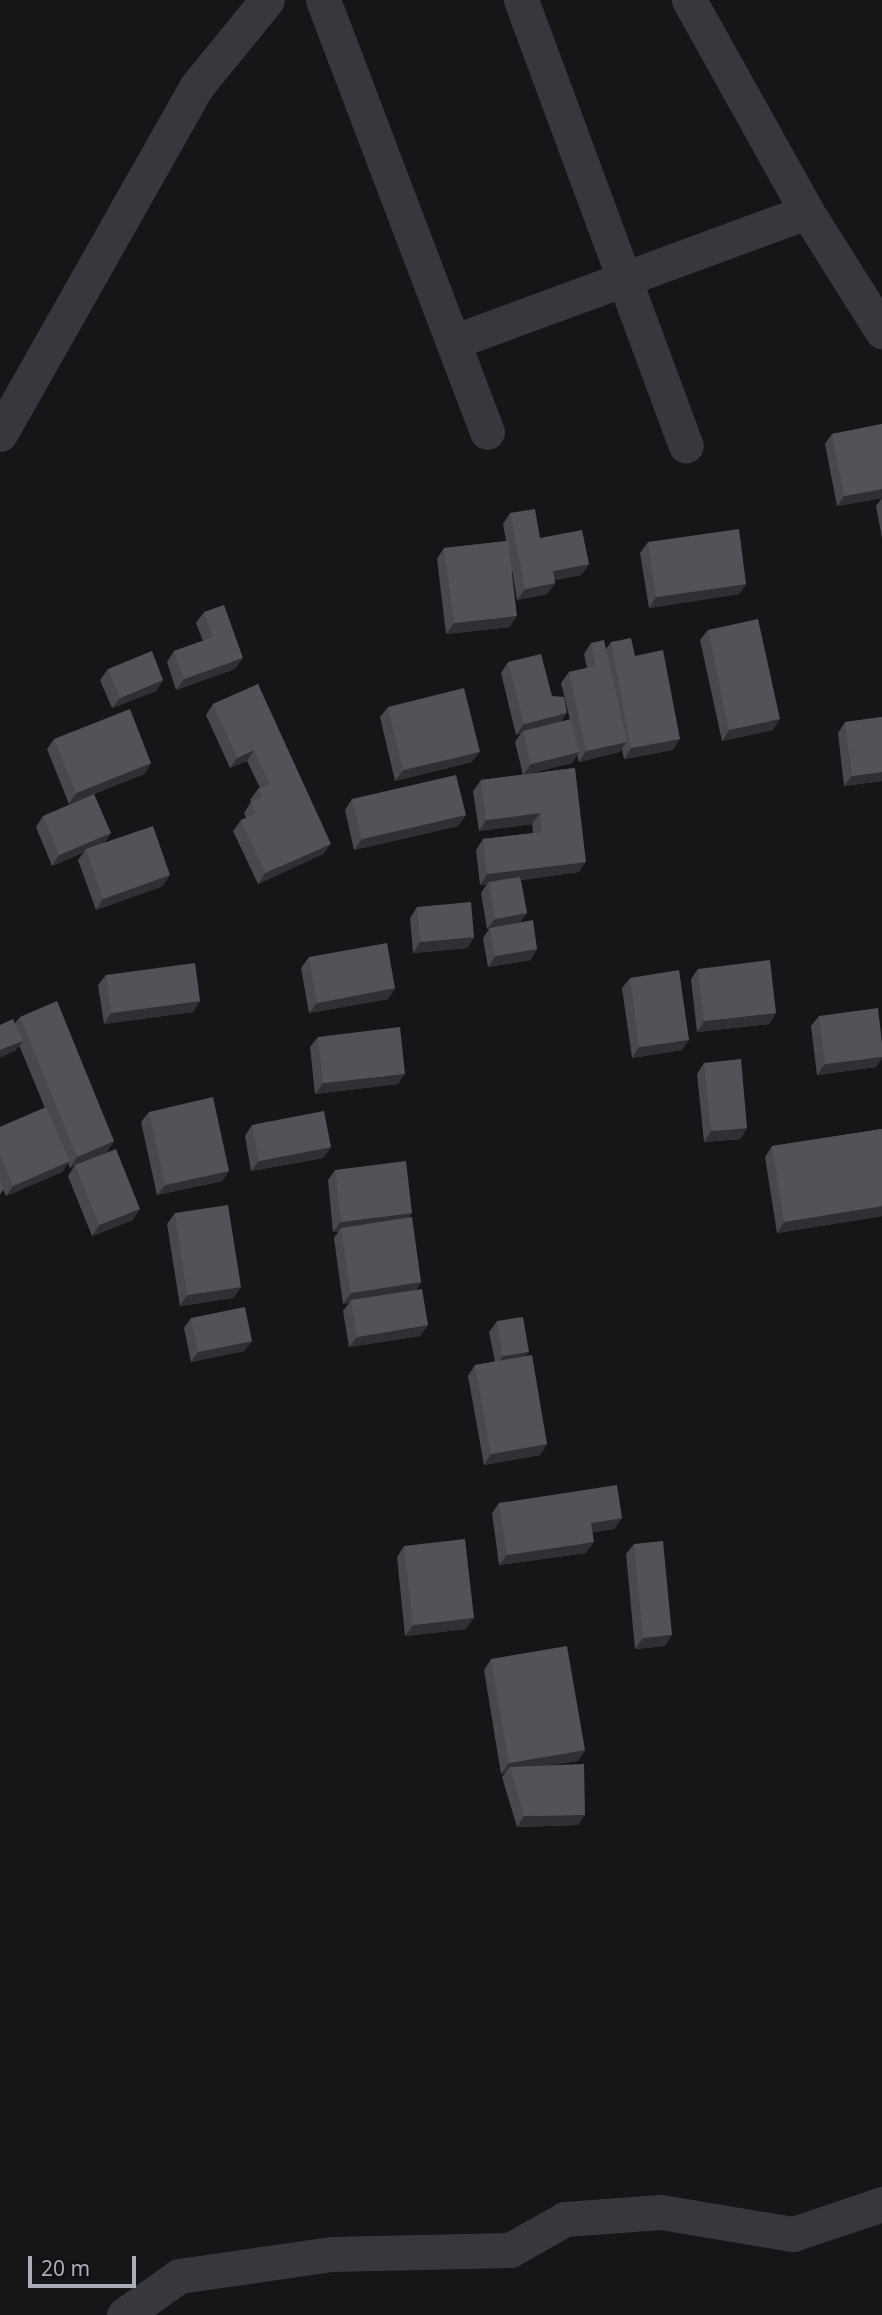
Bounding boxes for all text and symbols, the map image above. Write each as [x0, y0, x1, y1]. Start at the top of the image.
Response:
scale bar [32, 2242, 140, 2286]
text: 20 m [41, 2254, 90, 2282]

